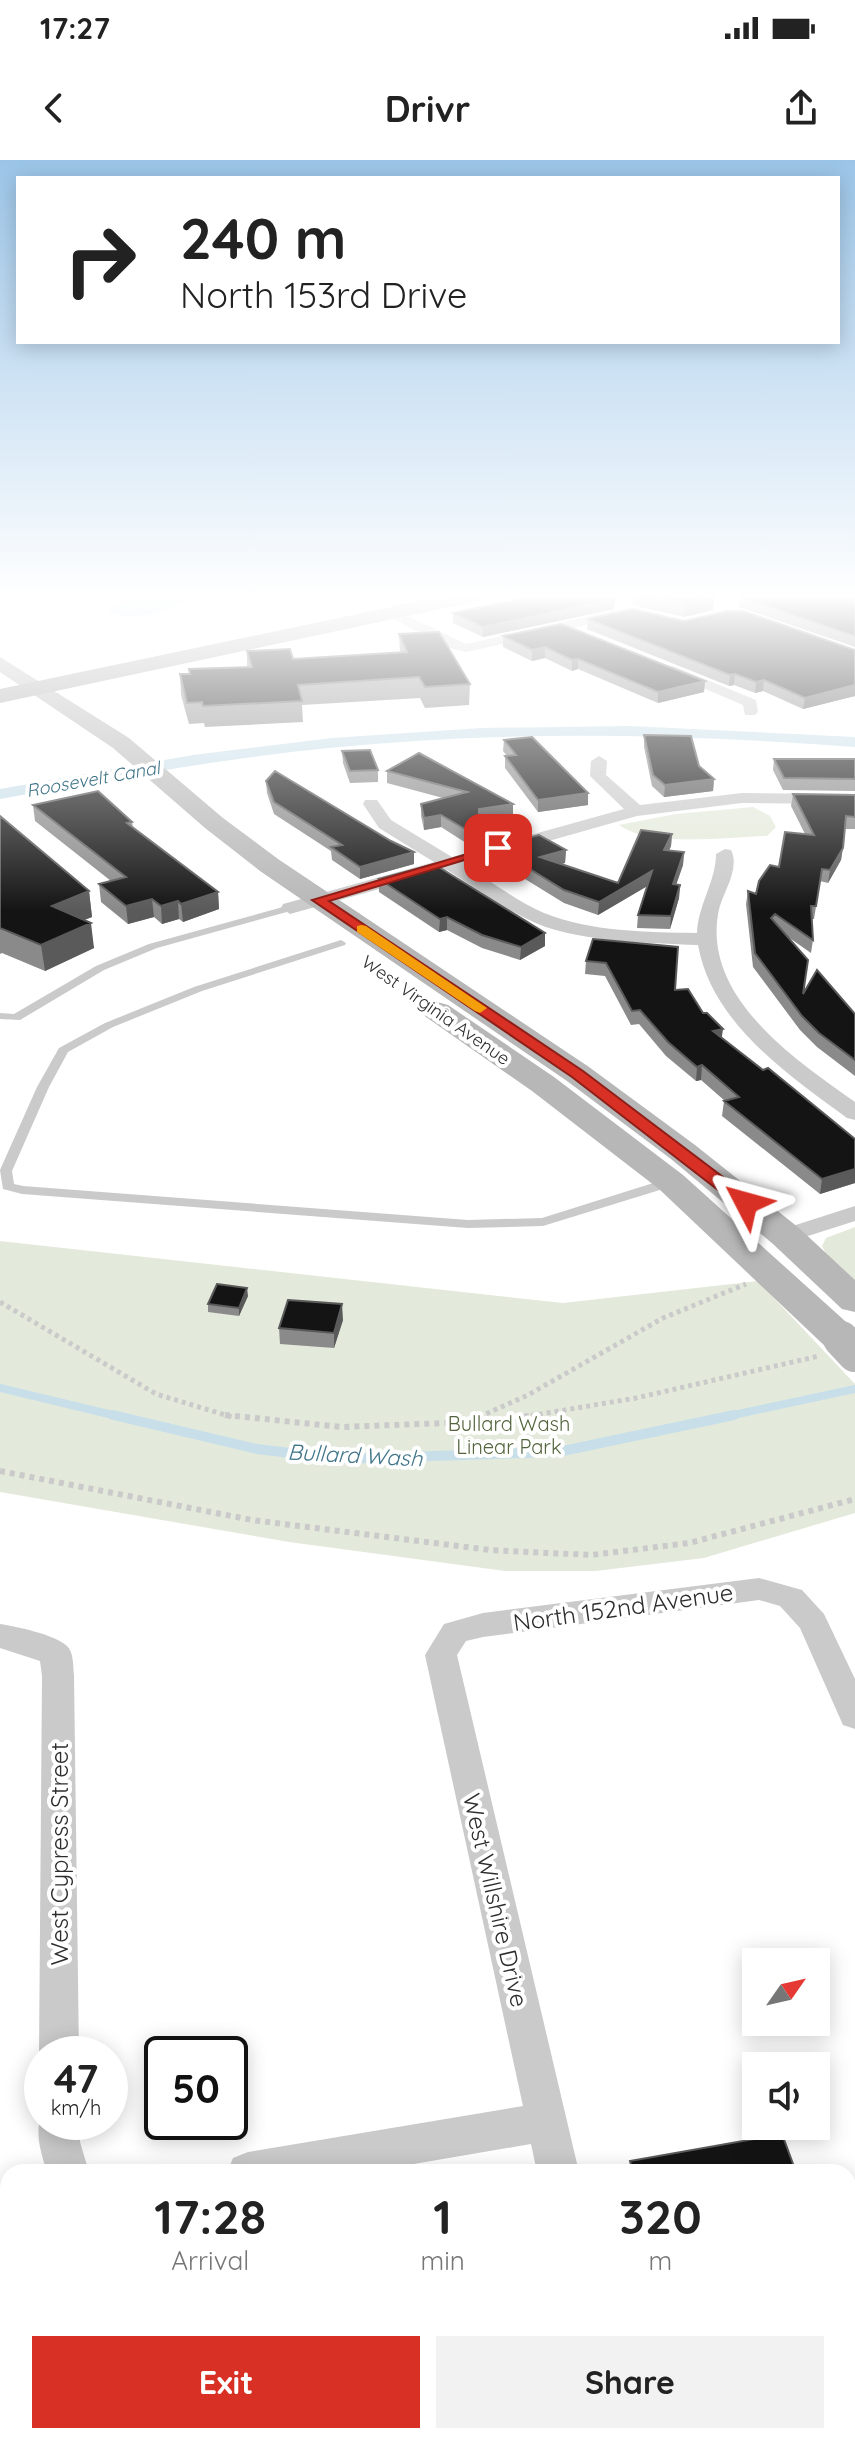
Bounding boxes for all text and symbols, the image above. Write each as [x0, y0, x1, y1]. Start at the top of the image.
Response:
text: 17:27 [40, 9, 110, 47]
icon: back [32, 86, 76, 130]
text: Drivr [385, 86, 470, 131]
icon: share [779, 86, 823, 130]
text: 240 m [180, 203, 347, 273]
icon: right [48, 208, 152, 312]
text: North 153rd Drive [180, 272, 467, 317]
water label: Roosevelt Canal [24, 756, 163, 802]
pin [464, 814, 532, 882]
icon: arrive [476, 826, 520, 870]
street label: West Virginia Avenue [357, 950, 515, 1070]
position arrow [704, 1161, 788, 1245]
park label: Bullard Wash Linear Park [448, 1411, 570, 1459]
water label: Bullard Wash [287, 1437, 424, 1473]
street label: North 152nd Avenue [511, 1577, 735, 1637]
street label: West Cypress Street [44, 1742, 74, 1966]
street label: West Willshire Drive [457, 1790, 535, 2010]
north arrow [742, 1948, 830, 2036]
map controls [742, 1948, 830, 2140]
speed limit sign: 50 [144, 2036, 248, 2140]
button: sound [742, 2052, 830, 2140]
text: 47 [54, 2053, 98, 2103]
text: km/h [51, 2095, 101, 2120]
text: 17:28 [154, 2186, 266, 2246]
text: 1 [433, 2186, 452, 2246]
text: 320 [619, 2186, 702, 2246]
text: Arrival [171, 2244, 249, 2277]
text: min [420, 2244, 465, 2277]
text: m [649, 2244, 672, 2277]
button: Exit [32, 2336, 420, 2428]
button: Share [436, 2336, 824, 2428]

